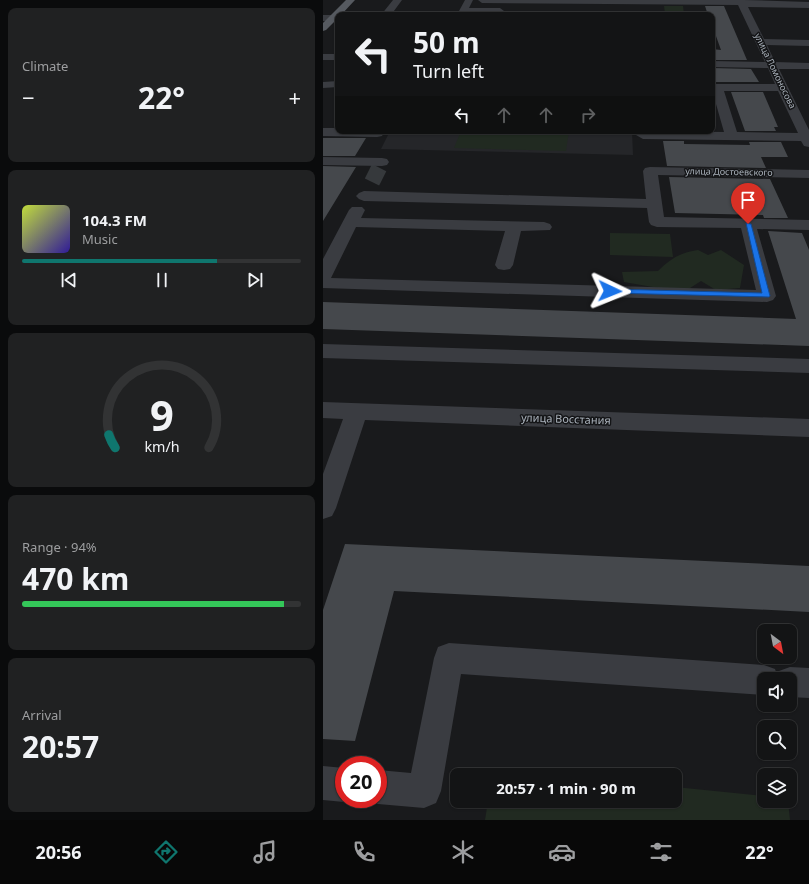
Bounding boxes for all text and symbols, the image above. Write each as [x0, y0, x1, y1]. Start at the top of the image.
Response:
text: 50 m [413, 23, 480, 61]
icon: left [347, 28, 399, 80]
street label: улица Ломоносова [752, 31, 799, 111]
text: Climate [22, 57, 68, 75]
text: Turn left [413, 59, 484, 83]
text: 22° [138, 77, 185, 118]
text: − [22, 82, 35, 112]
text: + [288, 82, 301, 112]
icon: left [451, 104, 473, 126]
icon: ahead [493, 104, 515, 126]
icon: ahead [535, 104, 557, 126]
icon: right [577, 104, 599, 126]
street label: улица Достоевского [685, 164, 773, 179]
pin [731, 183, 765, 224]
icon: arrive [737, 189, 759, 211]
text: 104.3 FM [82, 210, 147, 230]
text: Music [82, 230, 118, 248]
icon: previous [58, 269, 80, 291]
icon: pause [151, 269, 173, 291]
icon: next [244, 269, 266, 291]
position arrow [589, 270, 631, 312]
text: 9 [150, 387, 173, 443]
street label: улица Восстания [521, 409, 611, 428]
text: km/h [144, 437, 179, 456]
text: Range · 94% [22, 538, 97, 556]
text: 470 km [22, 558, 129, 599]
north arrow [757, 624, 797, 664]
map controls [757, 624, 797, 808]
button: sound [757, 672, 797, 712]
text: Arrival [22, 706, 62, 724]
button: search [757, 720, 797, 760]
text: 20:57 [22, 726, 99, 767]
speed limit sign: 20 [335, 756, 387, 808]
button: layers [757, 768, 797, 808]
text: 20:57 · 1 min · 90 m [496, 778, 636, 798]
icon: directions [152, 838, 180, 866]
icon: music [251, 838, 279, 866]
icon: phone [350, 838, 378, 866]
icon: climate [449, 838, 477, 866]
icon: car [548, 838, 576, 866]
icon: filters [647, 838, 675, 866]
text: 20:56 [35, 840, 82, 864]
text: 22° [745, 840, 774, 864]

